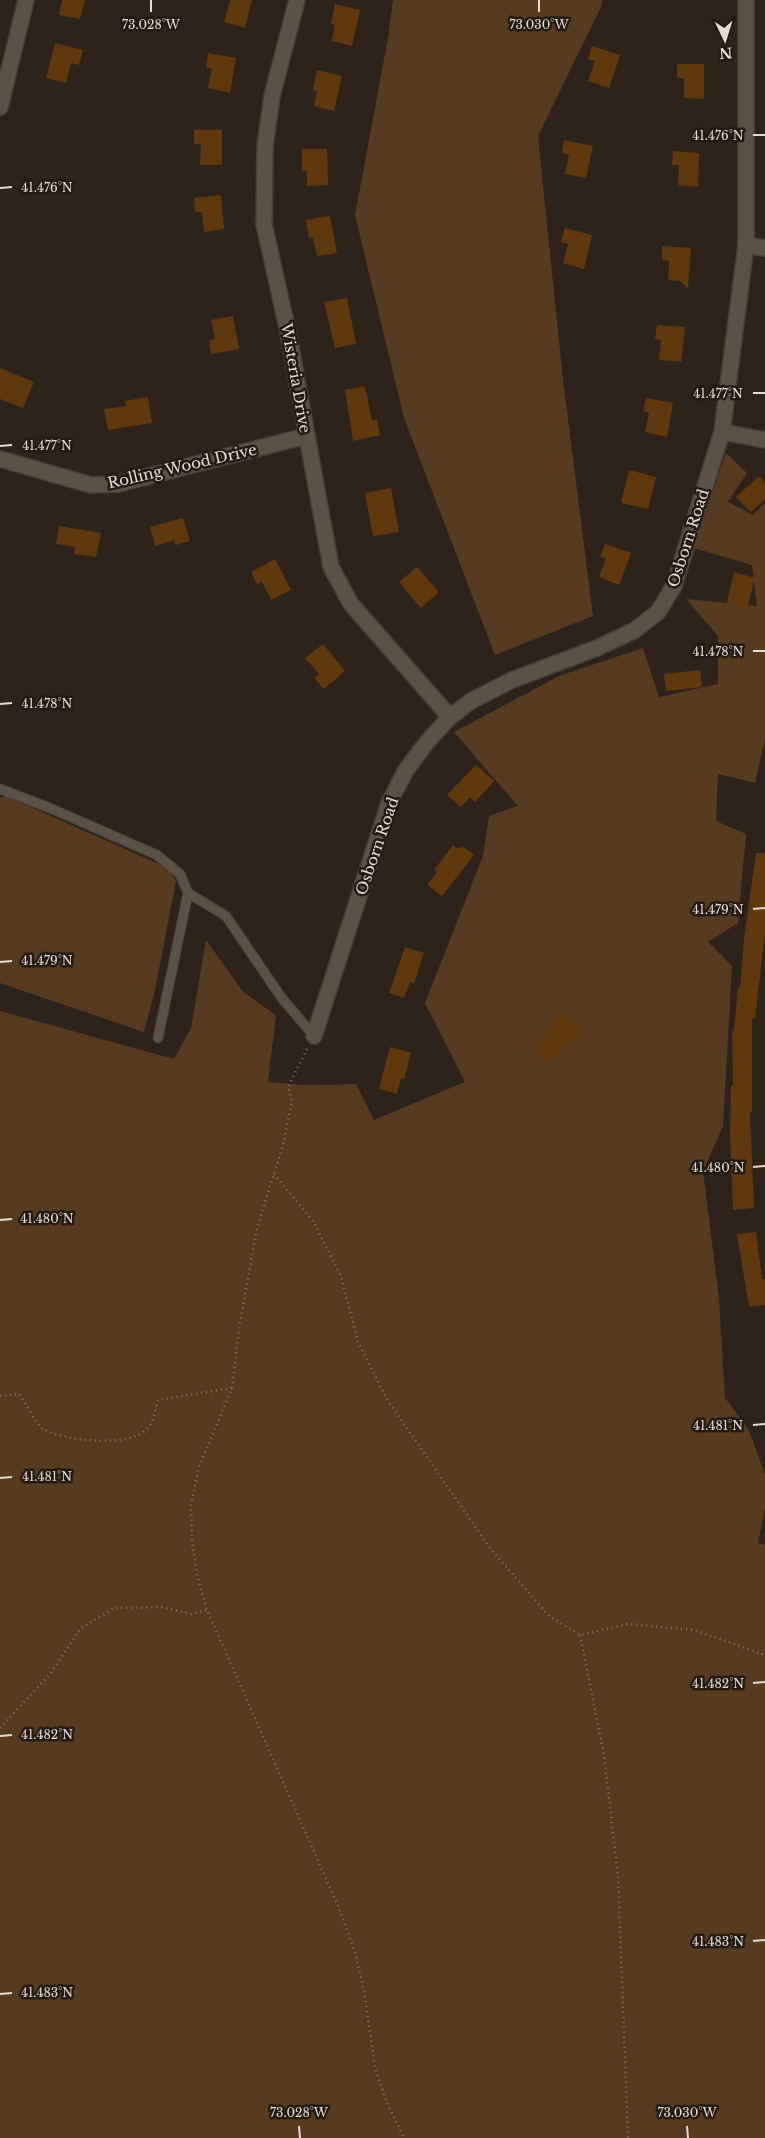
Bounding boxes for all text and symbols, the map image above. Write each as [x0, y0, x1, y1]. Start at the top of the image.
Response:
north arrow [700, 15, 750, 65]
text: 73.028°W [122, 17, 181, 32]
text: 73.030°W [509, 17, 569, 32]
text: N [719, 44, 733, 62]
text: 41.476°N [692, 128, 744, 143]
text: 41.476°N [21, 180, 73, 195]
street label: Wisteria Drive [277, 321, 315, 434]
text: 41.477°N [693, 386, 743, 401]
text: 41.477°N [22, 438, 72, 453]
street label: Rolling Wood Drive [106, 440, 258, 492]
street label: Osborn Road [663, 486, 713, 590]
text: 41.478°N [693, 644, 744, 659]
text: 41.478°N [22, 696, 73, 711]
street label: Osborn Road [351, 795, 403, 897]
text: 41.479°N [692, 902, 744, 917]
text: 41.479°N [21, 953, 73, 968]
text: 41.480°N [691, 1160, 745, 1175]
text: 41.480°N [20, 1211, 74, 1226]
text: 41.481°N [693, 1418, 743, 1433]
text: 41.481°N [22, 1469, 72, 1484]
text: 41.482°N [692, 1676, 744, 1691]
text: 41.482°N [21, 1727, 73, 1742]
text: 41.483°N [692, 1934, 744, 1949]
text: 41.483°N [21, 1985, 73, 2000]
text: 73.028°W [270, 2105, 329, 2120]
text: 73.030°W [657, 2105, 717, 2120]

